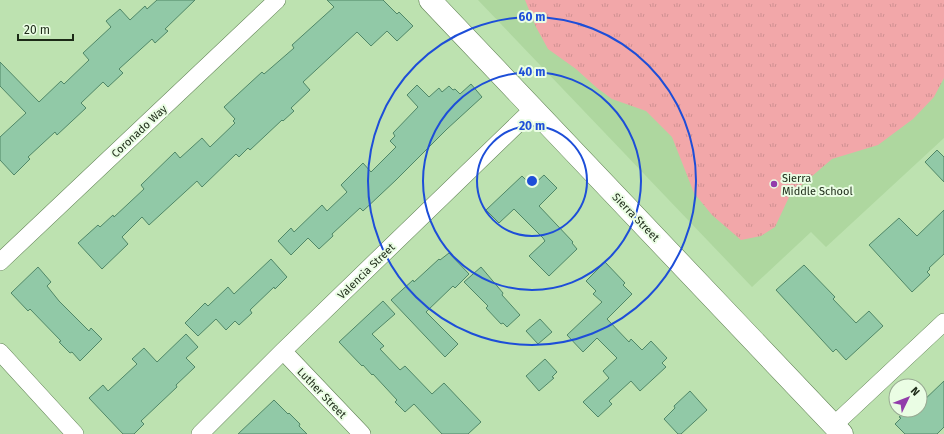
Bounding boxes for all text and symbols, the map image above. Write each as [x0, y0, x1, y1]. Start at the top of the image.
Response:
text: 60 m [519, 10, 545, 24]
scale bar [18, 16, 73, 42]
text: 20 m [24, 23, 50, 37]
text: 40 m [519, 65, 545, 79]
street label: Coronado Way [109, 102, 170, 160]
text: 20 m [519, 119, 545, 133]
place label: Sierra Middle School [782, 172, 853, 198]
centre of rings [525, 174, 539, 188]
marker: Sierra Middle School [769, 179, 779, 189]
street label: Sierra Street [609, 191, 662, 244]
street label: Valencia Street [335, 241, 398, 302]
street label: Luther Street [294, 365, 349, 421]
north arrow [888, 378, 928, 418]
text: N [908, 384, 922, 399]

